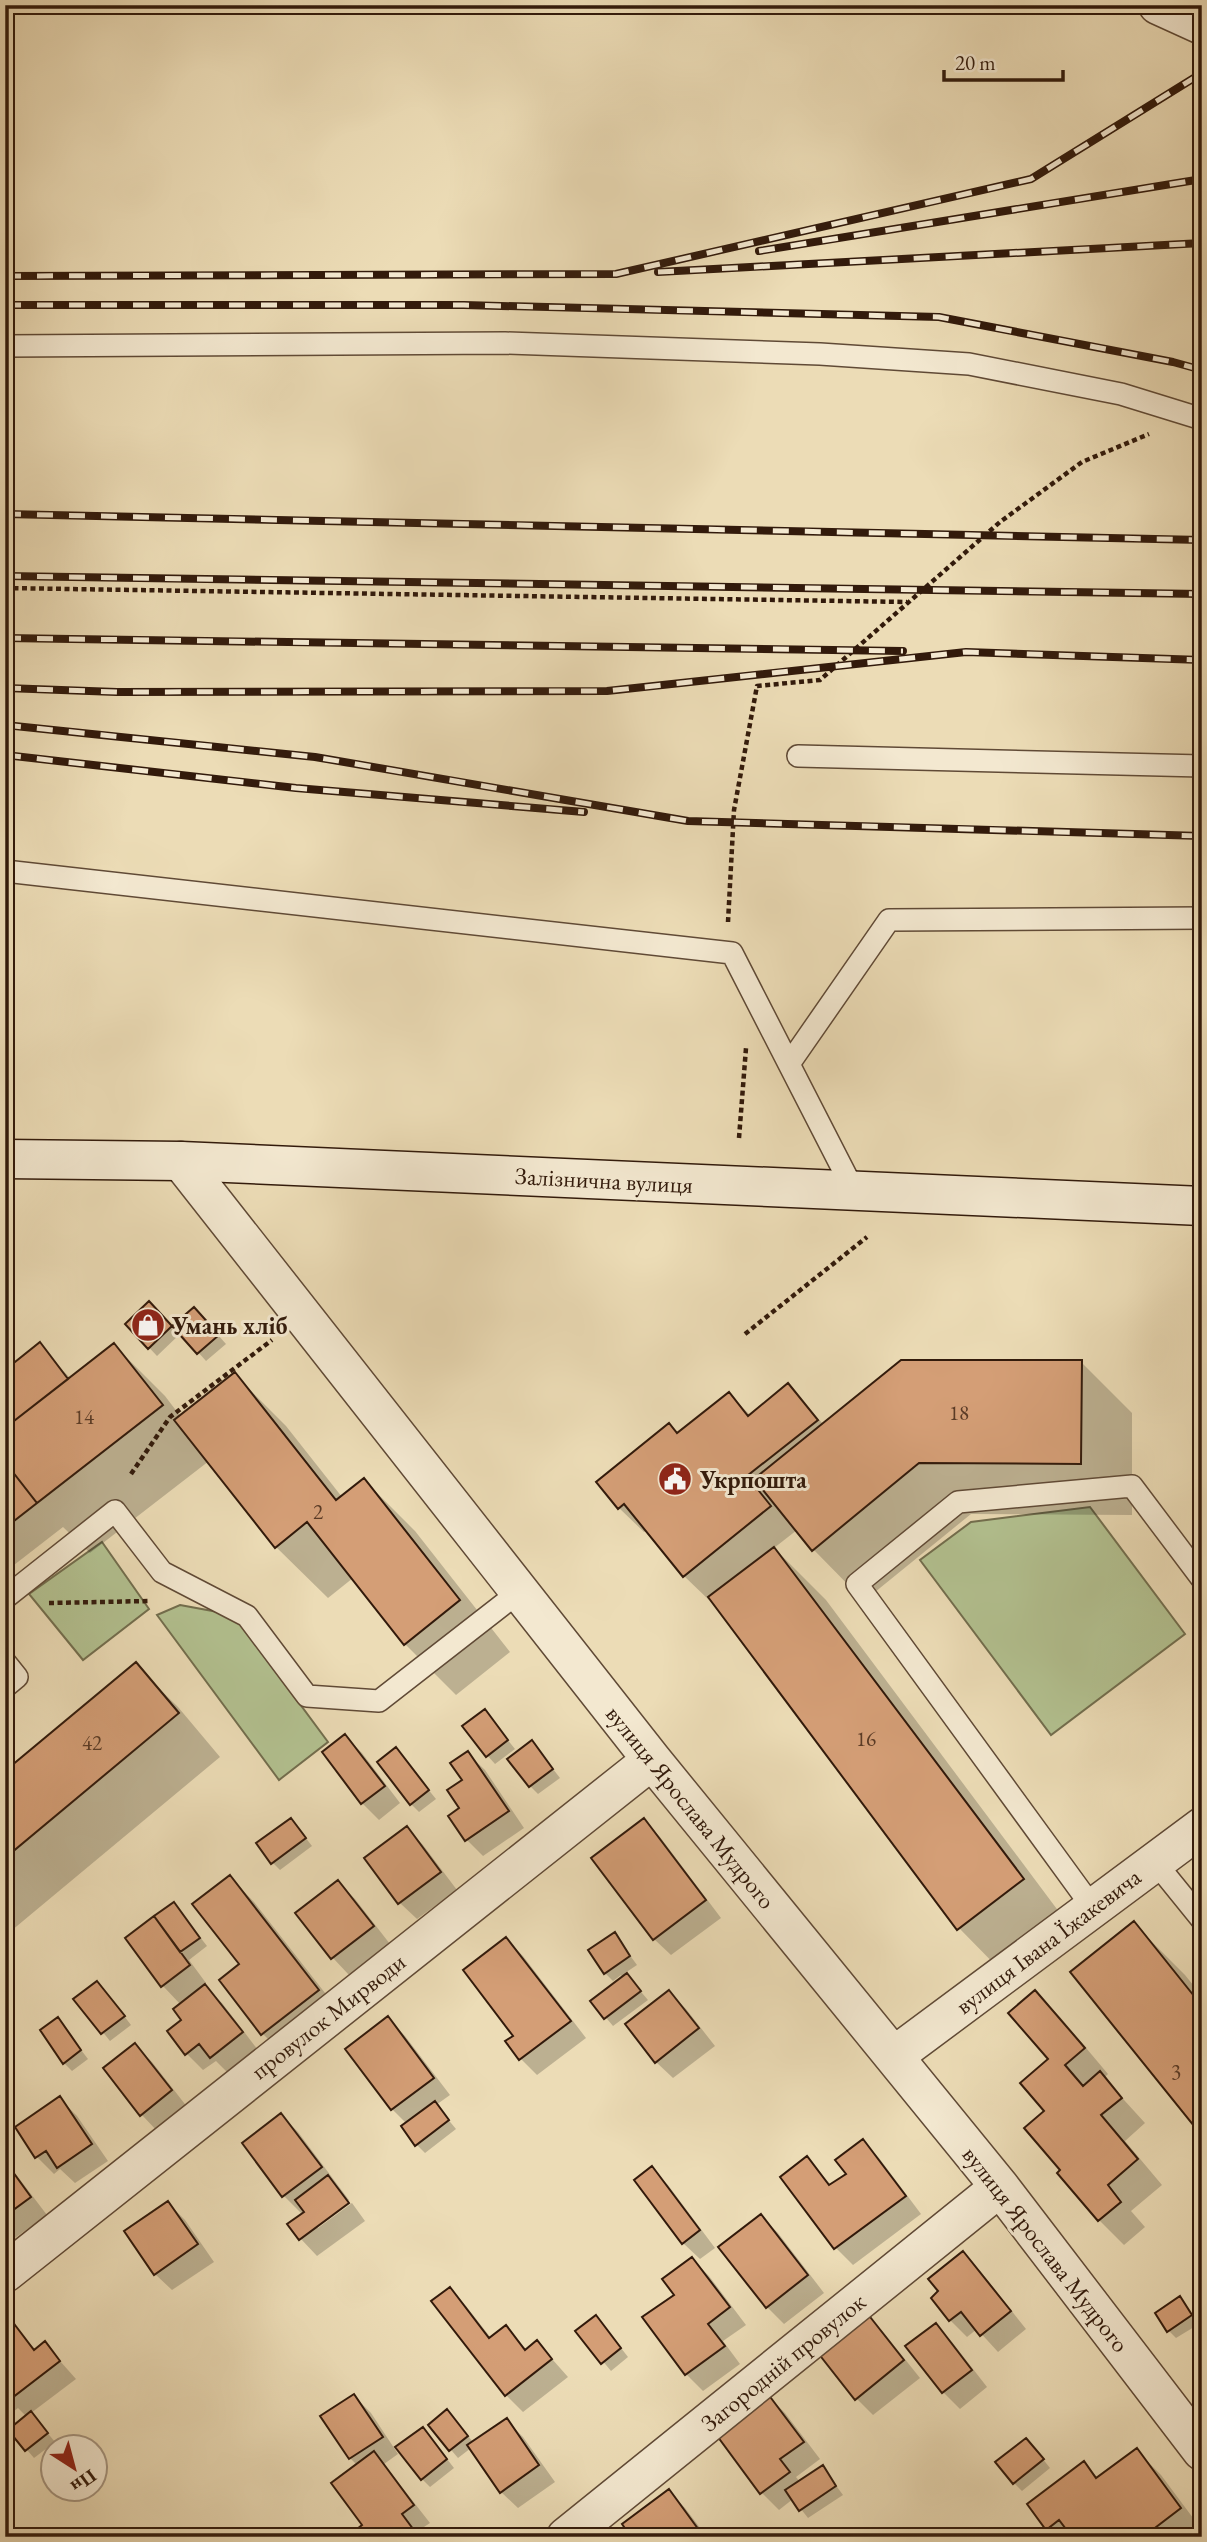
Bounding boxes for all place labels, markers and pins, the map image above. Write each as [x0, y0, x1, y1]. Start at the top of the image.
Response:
shop icon: Умань хліб [129, 1306, 167, 1344]
place label: Умань хліб [171, 1310, 288, 1341]
public building icon: Укрпошта [656, 1460, 694, 1498]
place label: Укрпошта [699, 1464, 807, 1495]

